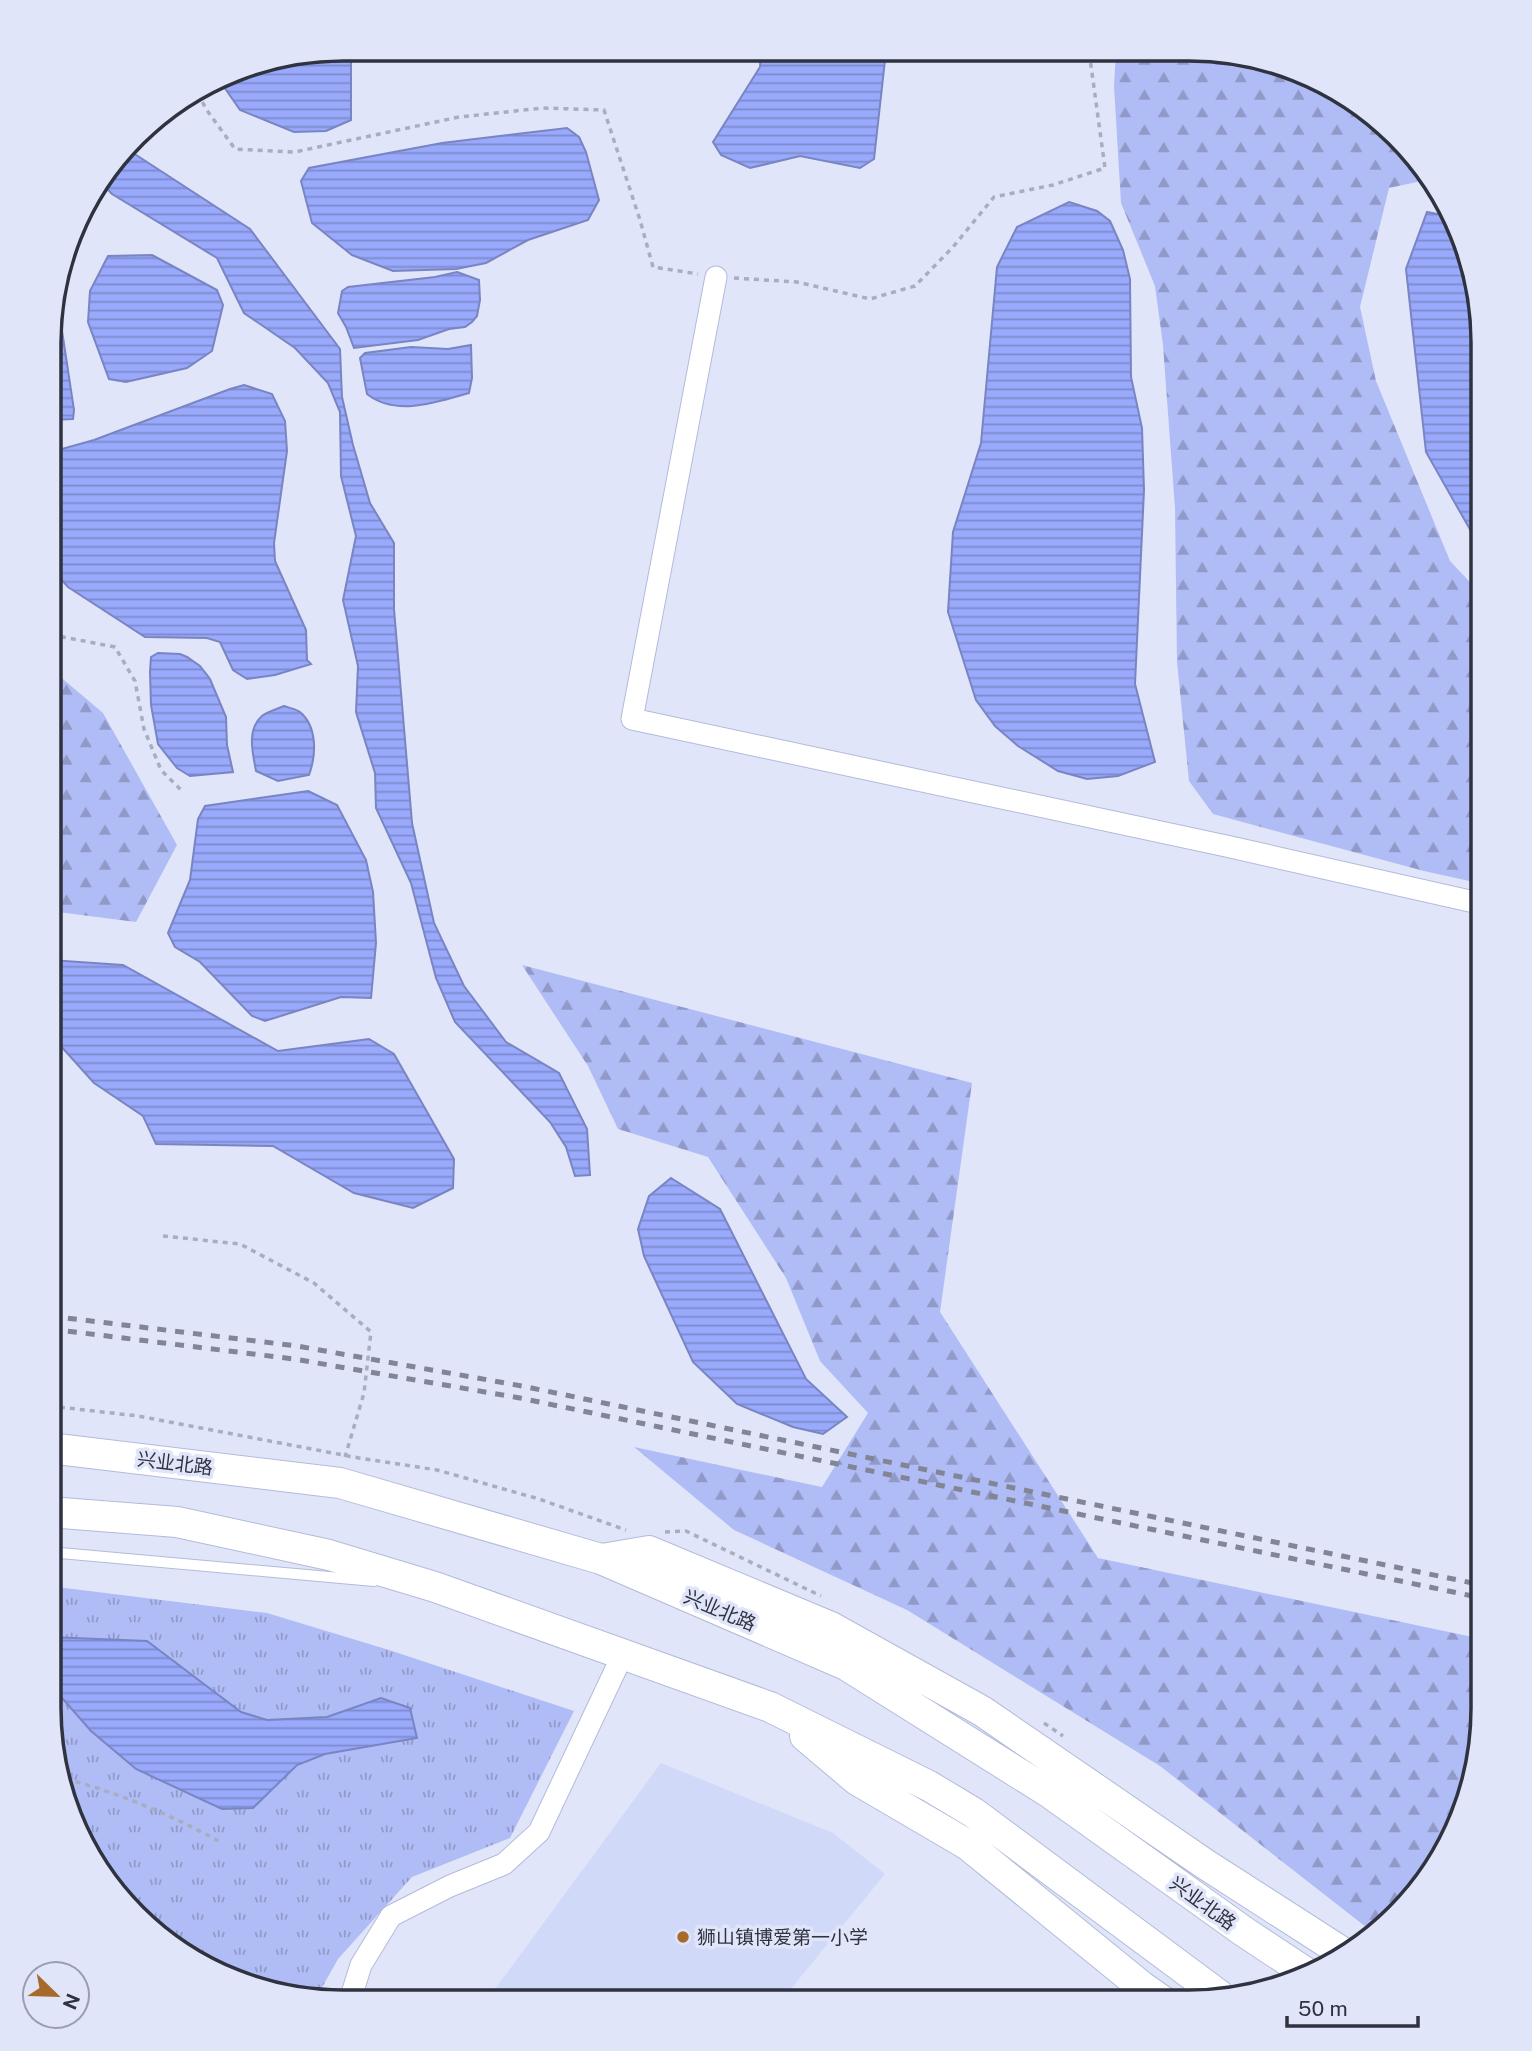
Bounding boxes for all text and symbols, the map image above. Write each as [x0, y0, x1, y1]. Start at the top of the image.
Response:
street label: 兴业北路 [136, 1447, 214, 1479]
street label: 兴业北路 [681, 1585, 759, 1635]
street label: 兴业北路 [1166, 1872, 1240, 1934]
place label: 狮山镇博爱第一小学 [697, 1926, 868, 1948]
marker: 狮山镇博爱第一小学 [675, 1929, 691, 1945]
north arrow [21, 1960, 91, 2030]
scale bar [1287, 1984, 1418, 2028]
text: N [59, 1991, 85, 2013]
text: 50 m [1298, 1996, 1348, 2021]

